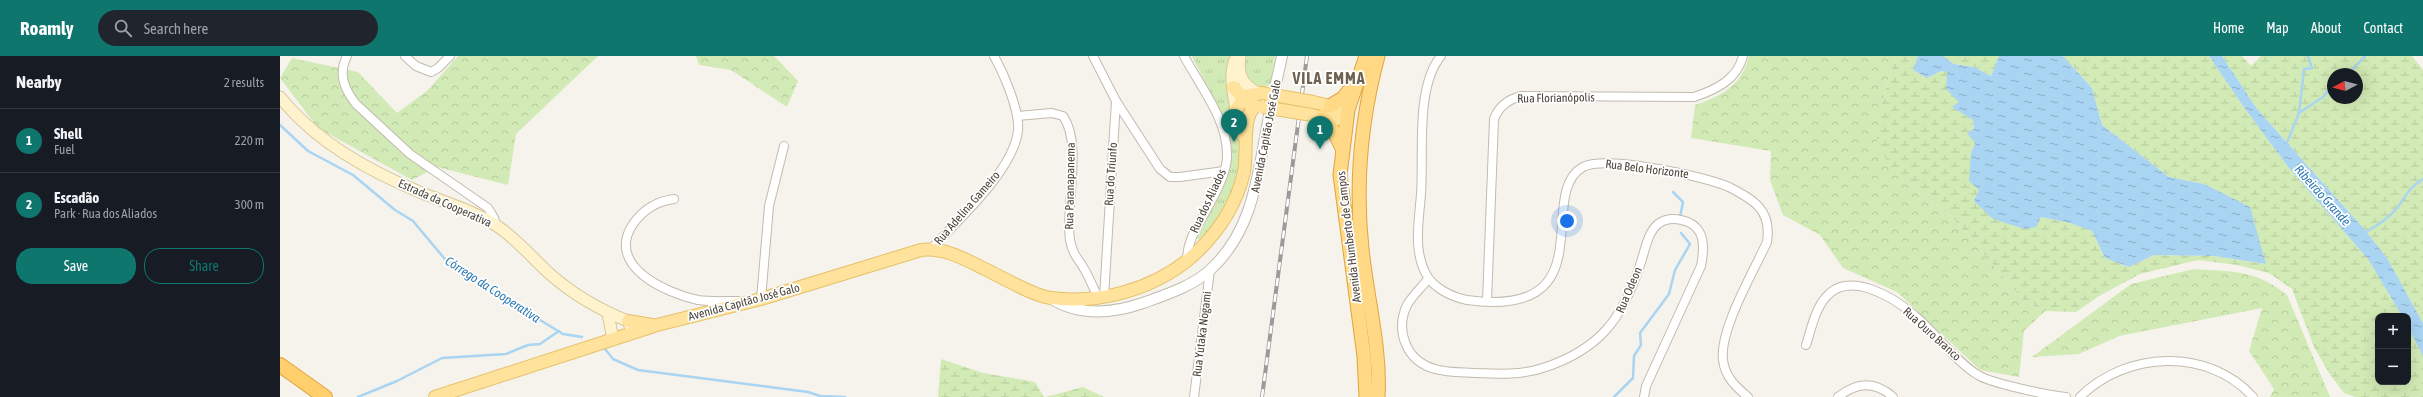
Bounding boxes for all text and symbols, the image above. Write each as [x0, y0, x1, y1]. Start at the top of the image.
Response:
search box [98, 10, 378, 46]
text: Roamly [20, 17, 74, 39]
icon: search [112, 17, 134, 39]
text: Search here [144, 20, 208, 37]
text: Home [2213, 20, 2244, 36]
text: Map [2266, 20, 2289, 36]
text: About [2311, 20, 2342, 36]
text: Contact [2364, 20, 2403, 36]
north arrow [2327, 68, 2363, 104]
district label: VILA EMMA [1291, 69, 1366, 87]
text: Nearby [16, 72, 62, 92]
text: 2 results [224, 75, 264, 90]
street label: Avenida Capitão José Galo [1248, 78, 1284, 194]
street label: Rua Florianópolis [1517, 90, 1595, 106]
pin: 2 [1221, 109, 1247, 142]
pin: 1 [1307, 116, 1333, 149]
text: Shell [54, 125, 82, 142]
text: 1 [26, 133, 32, 148]
text: 220 m [235, 133, 264, 148]
text: Fuel [54, 142, 75, 157]
street label: Rua Paranapanema [1062, 142, 1078, 230]
street label: Rua do Triunfo [1102, 142, 1120, 206]
street label: Rua Belo Horizonte [1605, 157, 1689, 181]
water label: Ribeirão Grande [2291, 162, 2354, 229]
street label: Rua dos Aliados [1187, 167, 1229, 235]
street label: Rua Adelina Gameiro [931, 168, 1003, 248]
street label: Avenida Humberto de Campos [1334, 171, 1364, 303]
street label: Estrada da Cooperativa [396, 176, 494, 230]
text: Escadão [54, 189, 99, 206]
text: 2 [26, 197, 32, 212]
text: 300 m [235, 197, 264, 212]
text: Park · Rua dos Aliados [54, 206, 157, 221]
your location [1557, 211, 1577, 231]
button: Save [16, 248, 136, 284]
button: Share [144, 248, 264, 284]
water label: Córrego da Cooperativa [442, 253, 543, 326]
street label: Rua Odeon [1613, 265, 1645, 315]
street label: Avenida Capitão José Galo [687, 280, 802, 324]
street label: Rua Yutaka Nogami [1190, 290, 1214, 378]
street label: Rua Ouro Branco [1900, 304, 1964, 364]
map controls [2375, 313, 2411, 385]
button: + [2375, 313, 2411, 349]
button: − [2375, 349, 2411, 385]

